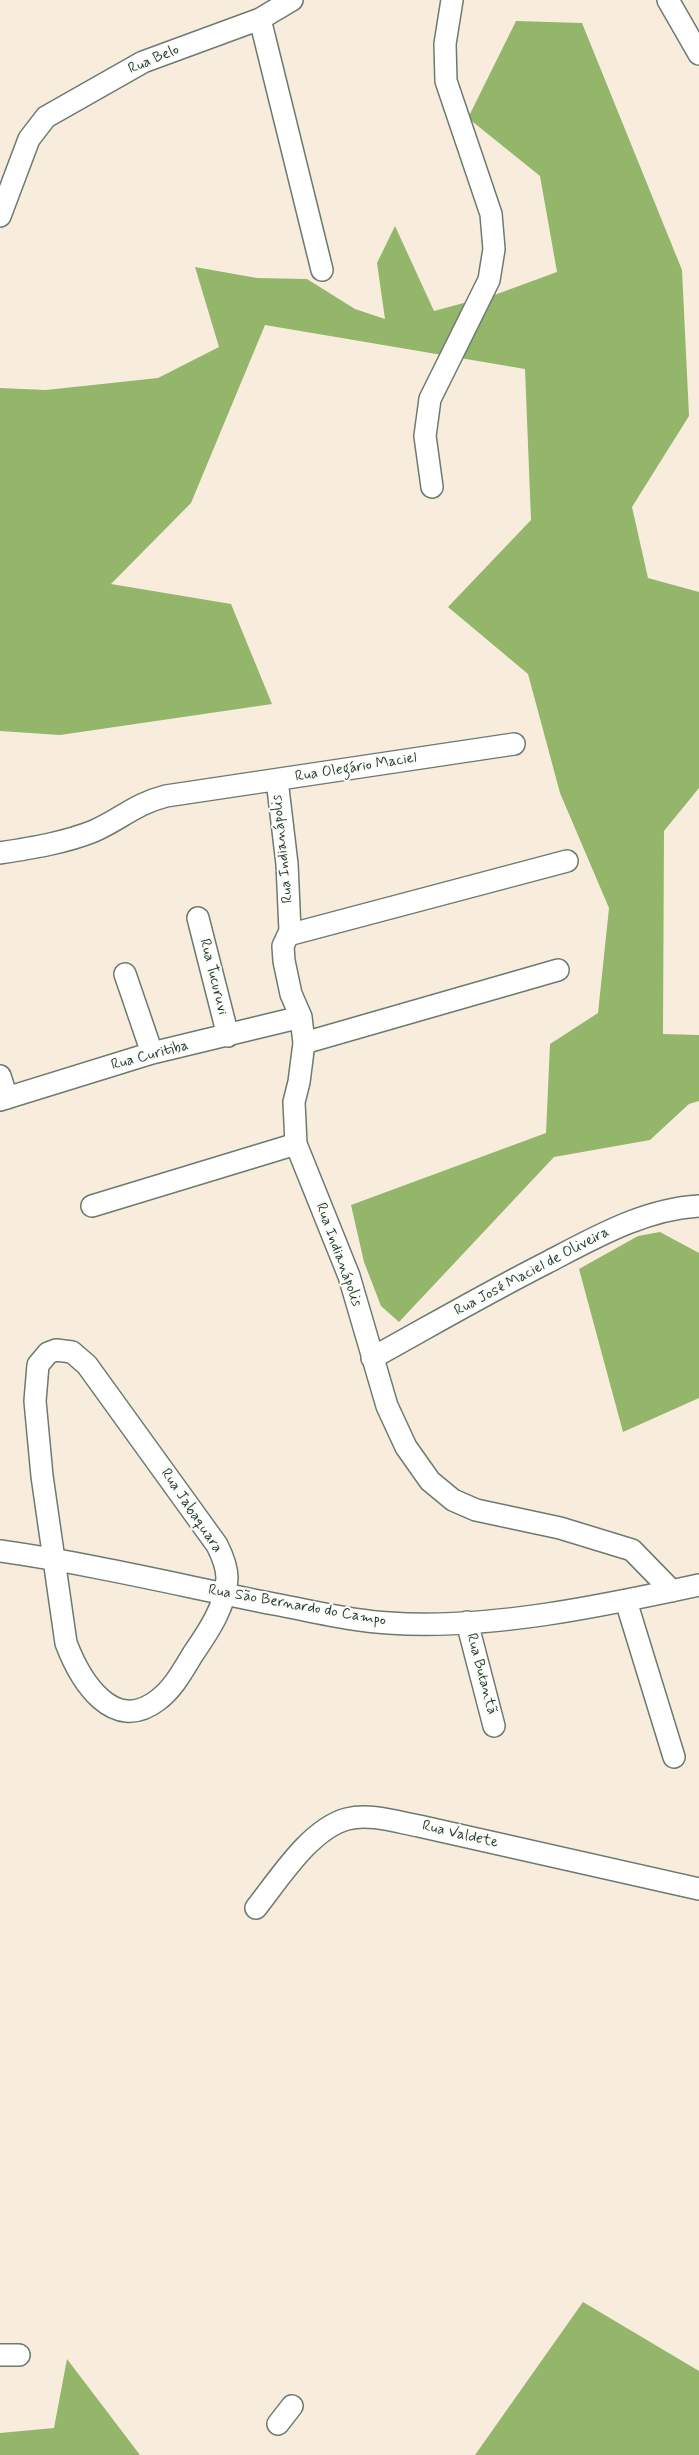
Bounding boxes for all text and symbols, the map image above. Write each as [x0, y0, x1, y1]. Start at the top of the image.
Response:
street label: Rua Belo [126, 41, 182, 79]
street label: Rua Olegário Maciel [294, 750, 418, 786]
street label: Rua Indianápolis [268, 794, 298, 904]
street label: Rua Tucuruvi [195, 937, 231, 1017]
street label: Rua Curitiba [109, 1037, 191, 1075]
street label: Rua Indianápolis [311, 1201, 365, 1309]
street label: Rua José Maciel de Oliveira [452, 1224, 612, 1320]
street label: Rua Jabaquara [156, 1465, 226, 1557]
street label: Rua São Bernardo do Campo [207, 1581, 387, 1631]
street label: Rua Butantã [462, 1631, 500, 1717]
street label: Rua Valdete [420, 1818, 500, 1852]

